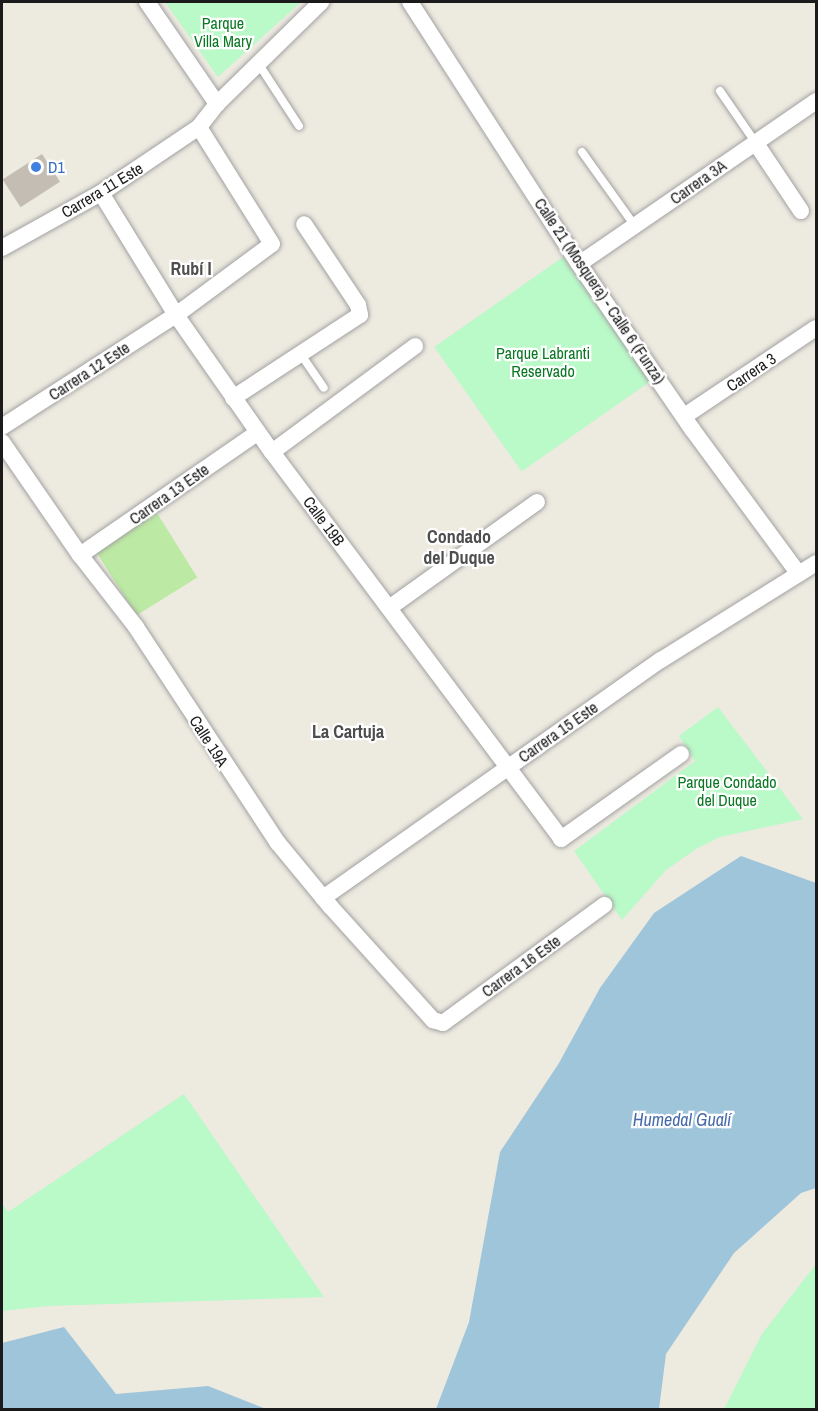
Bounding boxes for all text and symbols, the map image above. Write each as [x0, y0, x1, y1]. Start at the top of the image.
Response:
park label: Parque Villa Mary [194, 13, 252, 51]
street label: Carrera 3A [666, 156, 730, 208]
place label: D1 [48, 157, 65, 177]
street label: Carrera 11 Este [58, 158, 146, 222]
marker: D1 [29, 160, 43, 174]
street label: Calle 21 (Mosquera) - Calle 6 (Funza) [530, 194, 670, 388]
district label: Rubí I [170, 258, 212, 280]
street label: Carrera 12 Este [45, 338, 133, 404]
park label: Parque Labranti Reservado [496, 343, 590, 381]
street label: Carrera 3 [723, 349, 779, 395]
street label: Carrera 13 Este [126, 460, 212, 528]
street label: Calle 19B [299, 493, 349, 549]
district label: Condado del Duque [423, 527, 495, 570]
street label: Carrera 15 Este [515, 698, 601, 766]
street label: Calle 19A [185, 712, 233, 770]
district label: La Cartuja [312, 721, 384, 743]
park label: Parque Condado del Duque [677, 772, 777, 810]
street label: Carrera 16 Este [478, 931, 564, 1001]
water label: Humedal Gualí [633, 1109, 731, 1131]

